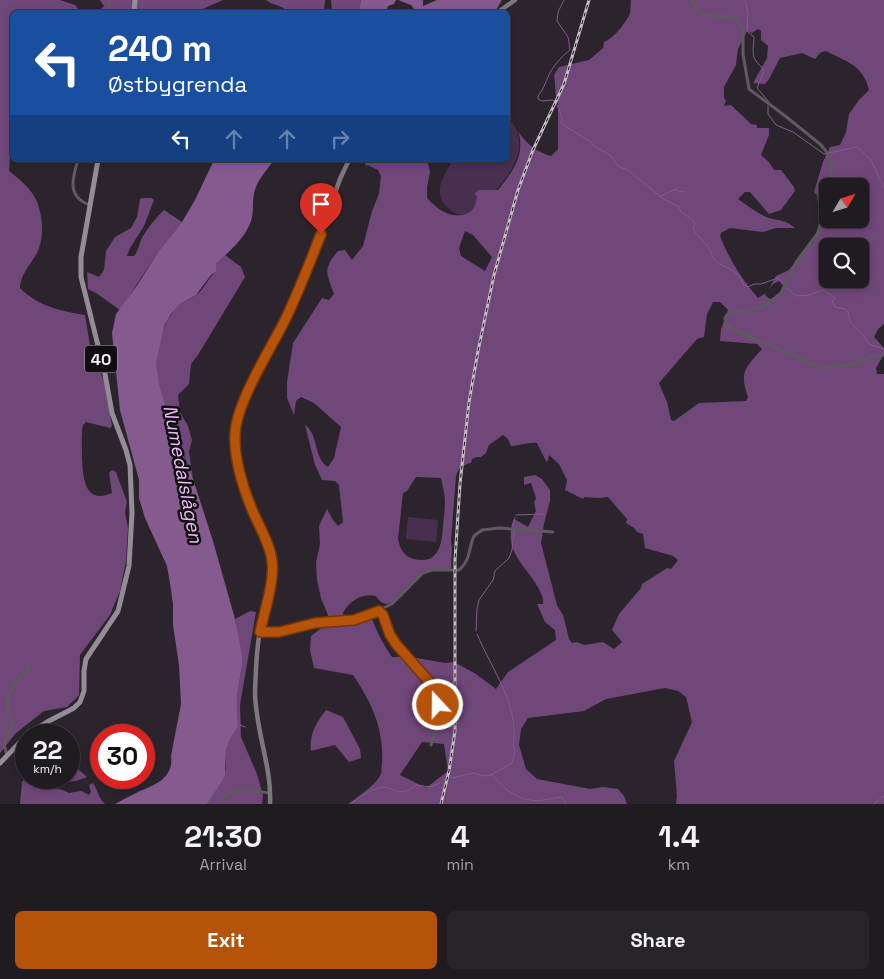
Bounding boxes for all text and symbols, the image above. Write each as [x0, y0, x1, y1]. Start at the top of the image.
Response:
text: 240 m [108, 27, 212, 71]
icon: left [25, 30, 90, 95]
text: Østbygrenda [108, 70, 247, 98]
icon: left [167, 125, 195, 153]
icon: ahead [220, 125, 248, 153]
icon: ahead [273, 125, 301, 153]
icon: right [326, 125, 354, 153]
north arrow [819, 178, 869, 228]
map controls [819, 178, 869, 288]
pin [300, 183, 342, 234]
icon: arrive [307, 190, 335, 218]
button: search [819, 238, 869, 288]
road number: 40 [85, 346, 117, 372]
water label: Numedalslågen [157, 403, 209, 545]
position arrow [411, 678, 463, 730]
speed limit sign: 30 [90, 724, 155, 789]
text: 22 [33, 734, 62, 766]
text: km/h [33, 761, 62, 777]
text: 21:30 [184, 817, 262, 856]
text: 4 [451, 817, 470, 856]
text: 1.4 [658, 817, 700, 856]
text: Arrival [199, 854, 247, 875]
text: min [446, 854, 474, 875]
text: km [668, 854, 690, 875]
button: Exit [15, 911, 437, 969]
button: Share [447, 911, 869, 969]

